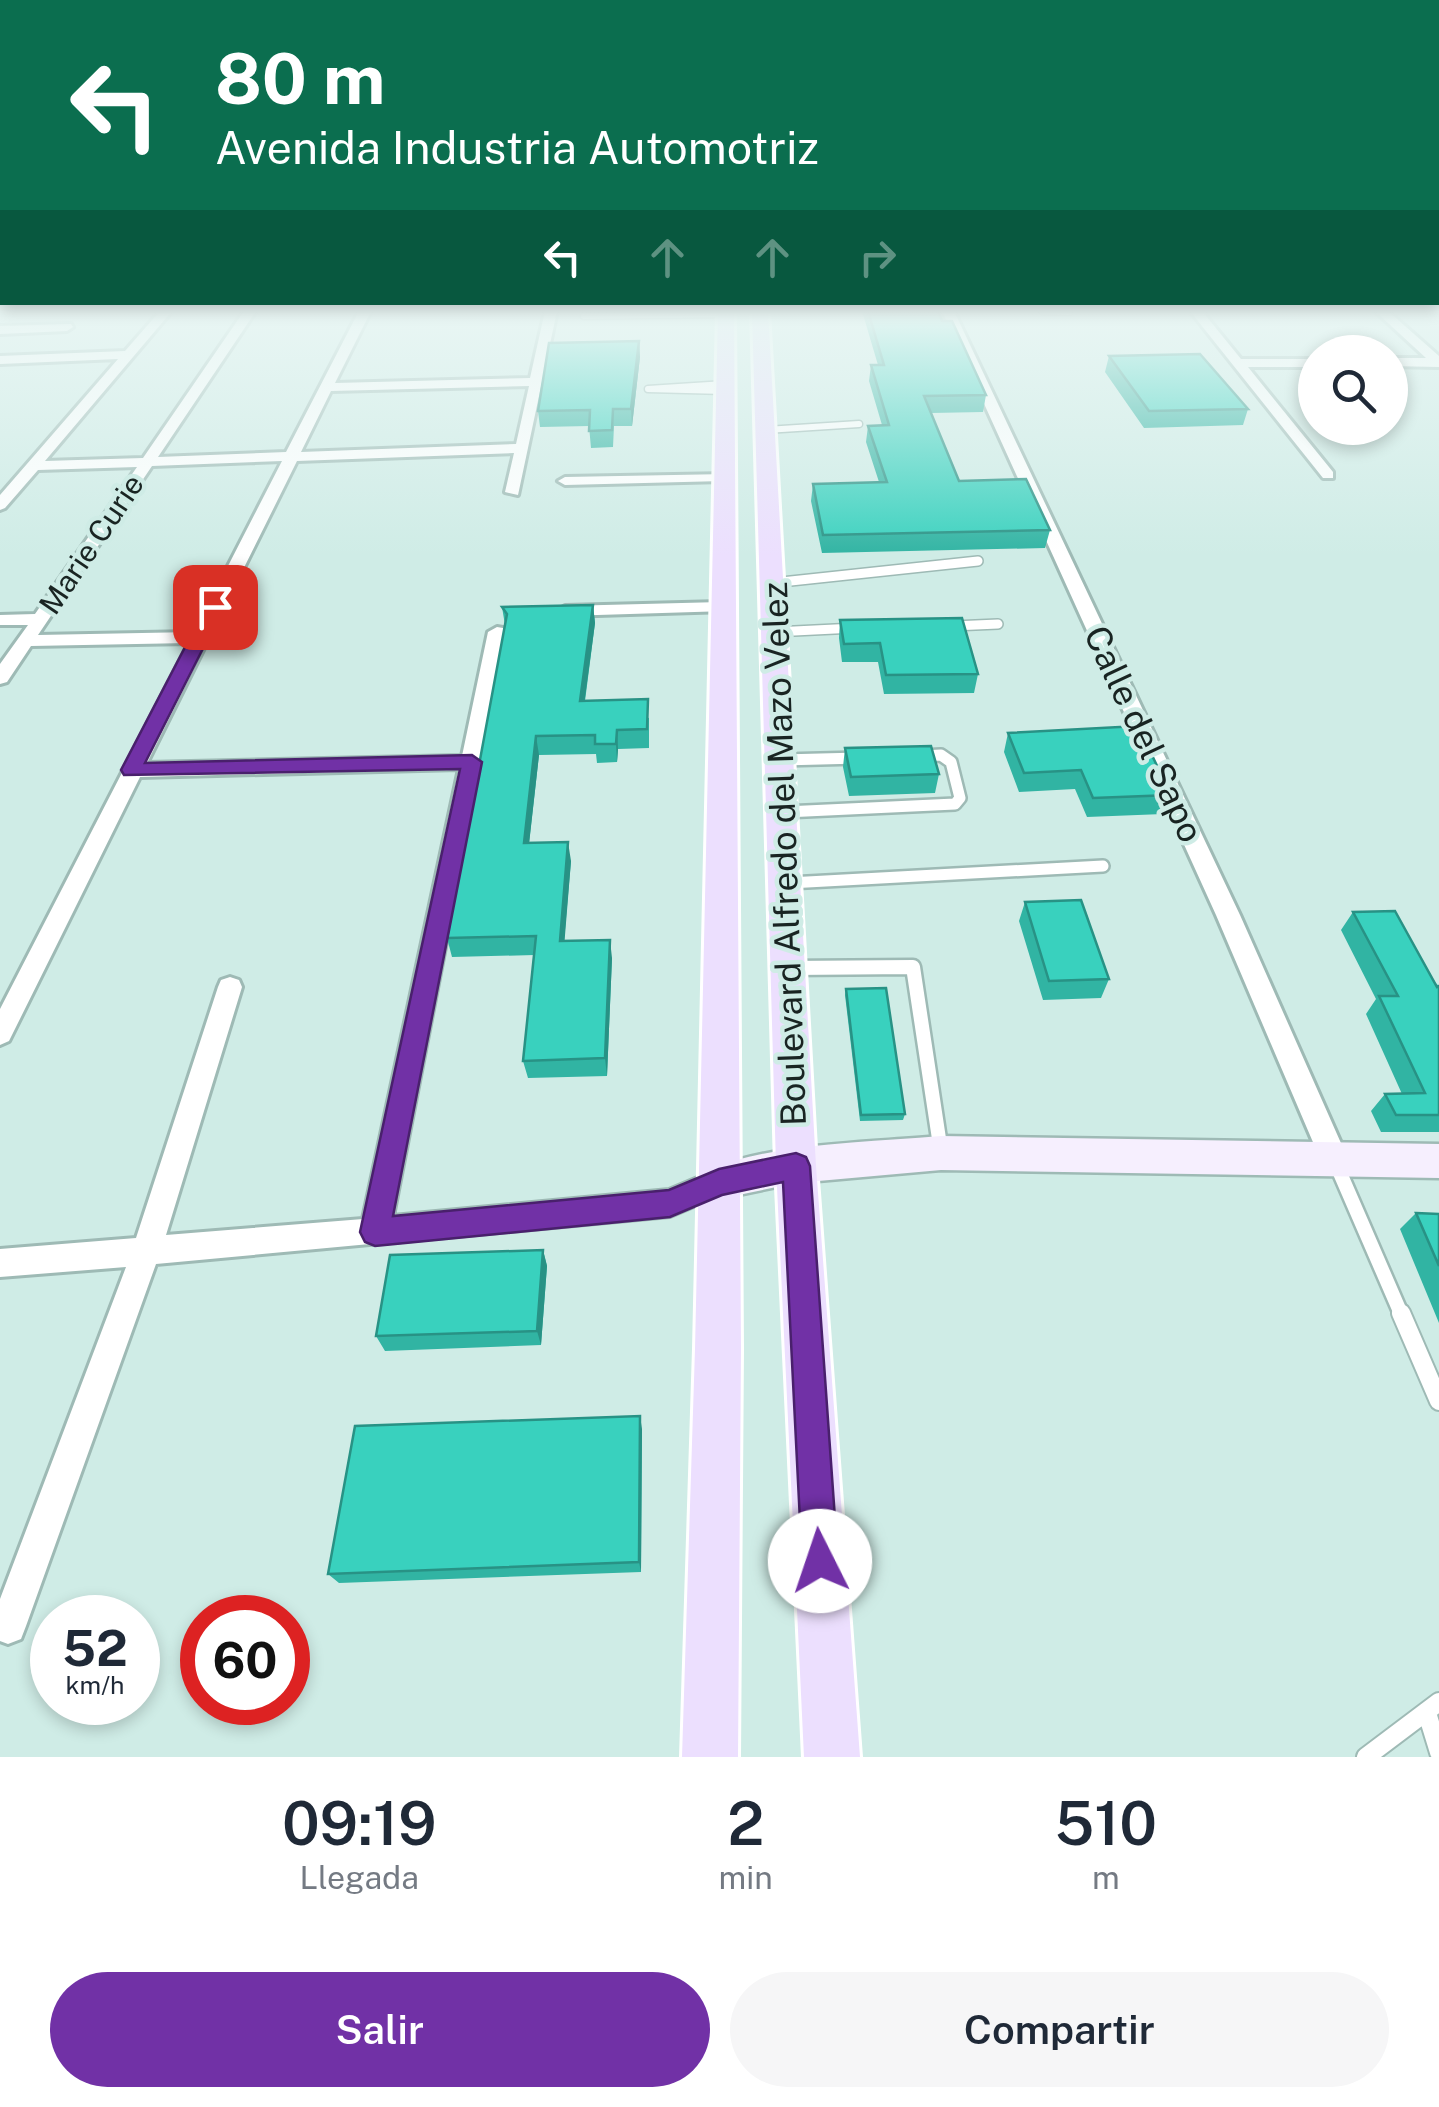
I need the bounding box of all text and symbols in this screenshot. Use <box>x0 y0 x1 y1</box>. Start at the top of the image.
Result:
text: 80 m <box>215 37 385 120</box>
icon: left <box>50 40 180 170</box>
text: Avenida Industria Automotriz <box>215 121 819 174</box>
icon: left <box>535 230 590 285</box>
icon: ahead <box>640 230 695 285</box>
icon: ahead <box>745 230 800 285</box>
icon: right <box>850 230 905 285</box>
map controls <box>1298 335 1408 445</box>
button: search <box>1298 335 1408 445</box>
street label: Marie Curie <box>31 467 151 621</box>
pin <box>173 565 258 650</box>
icon: arrive <box>188 580 243 635</box>
street label: Boulevard Alfredo del Mazo Velez <box>754 581 814 1127</box>
street label: Calle del Sapo <box>1076 619 1212 849</box>
position arrow <box>768 1509 872 1613</box>
speed limit sign: 60 <box>180 1595 310 1725</box>
text: 52 <box>62 1618 128 1677</box>
text: km/h <box>66 1670 124 1700</box>
text: 09:19 <box>282 1788 437 1859</box>
text: 2 <box>727 1788 764 1859</box>
text: 510 <box>1055 1788 1157 1859</box>
text: Llegada <box>300 1859 419 1896</box>
text: min <box>719 1859 773 1896</box>
text: m <box>1092 1859 1120 1896</box>
button: Salir <box>50 1972 710 2087</box>
button: Compartir <box>730 1972 1389 2087</box>

